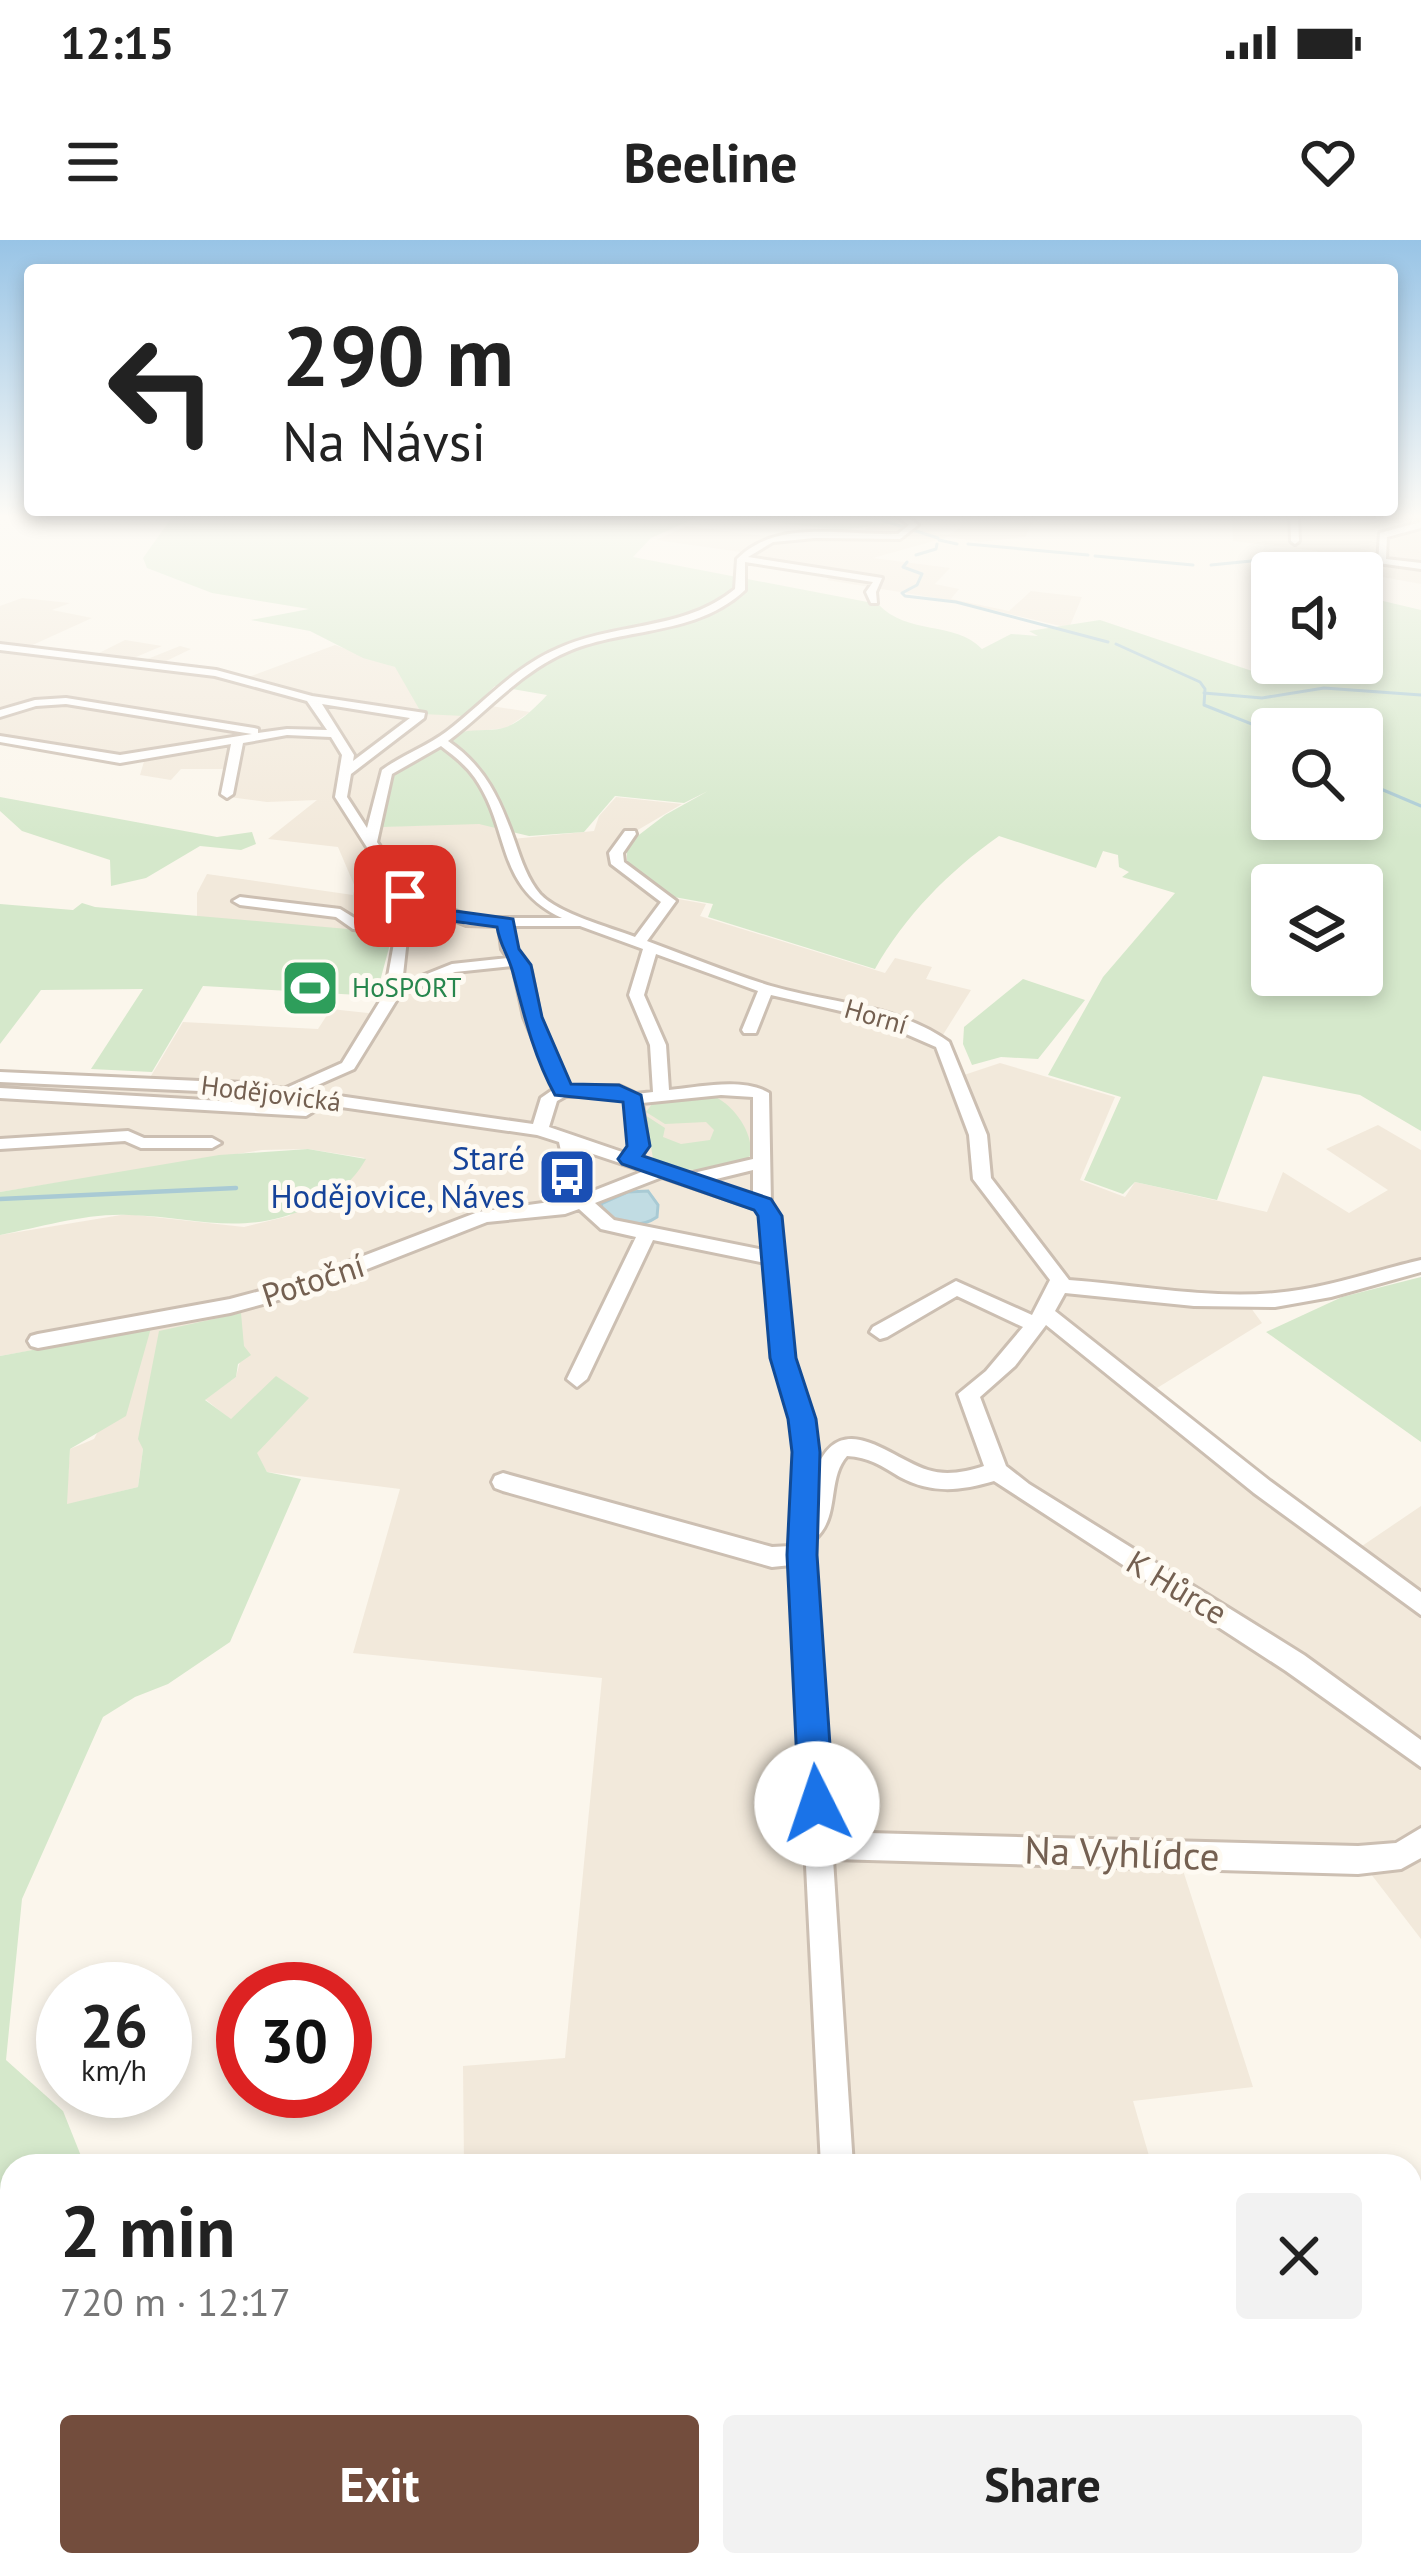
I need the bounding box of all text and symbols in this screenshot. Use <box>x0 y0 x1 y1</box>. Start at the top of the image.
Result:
text: 12:15 <box>60 13 174 71</box>
text: Beeline <box>624 127 797 197</box>
icon: menu <box>60 129 126 195</box>
icon: heart <box>1295 129 1361 195</box>
text: 290 m <box>282 300 514 409</box>
icon: left <box>84 312 240 468</box>
text: Na Návsi <box>282 406 486 476</box>
map controls <box>1251 552 1383 996</box>
button: sound <box>1251 552 1383 684</box>
button: search <box>1251 708 1383 840</box>
pin <box>354 845 456 947</box>
icon: arrive <box>372 863 438 929</box>
button: layers <box>1251 864 1383 996</box>
sports icon: HoSPORT <box>279 957 341 1019</box>
place label: HoSPORT <box>352 970 461 1004</box>
street label: Horní <box>841 991 912 1041</box>
street label: Hodějovická <box>199 1068 343 1118</box>
place label: Staré Hodějovice, Náves <box>270 1136 525 1217</box>
bus stop icon: Staré Hodějovice, Náves <box>536 1146 598 1208</box>
street label: Potoční <box>256 1243 370 1316</box>
street label: K Hůrce <box>1119 1540 1235 1633</box>
position arrow <box>754 1741 880 1867</box>
street label: Na Vyhlídce <box>1024 1824 1220 1881</box>
speed limit sign: 30 <box>216 1962 372 2118</box>
text: 26 <box>80 1986 148 2064</box>
text: km/h <box>81 2050 147 2089</box>
text: 2 min <box>60 2184 236 2277</box>
button: close <box>1236 2193 1362 2319</box>
text: 720 m · 12:17 <box>60 2276 291 2327</box>
button: Exit <box>60 2415 699 2553</box>
button: Share <box>723 2415 1362 2553</box>

